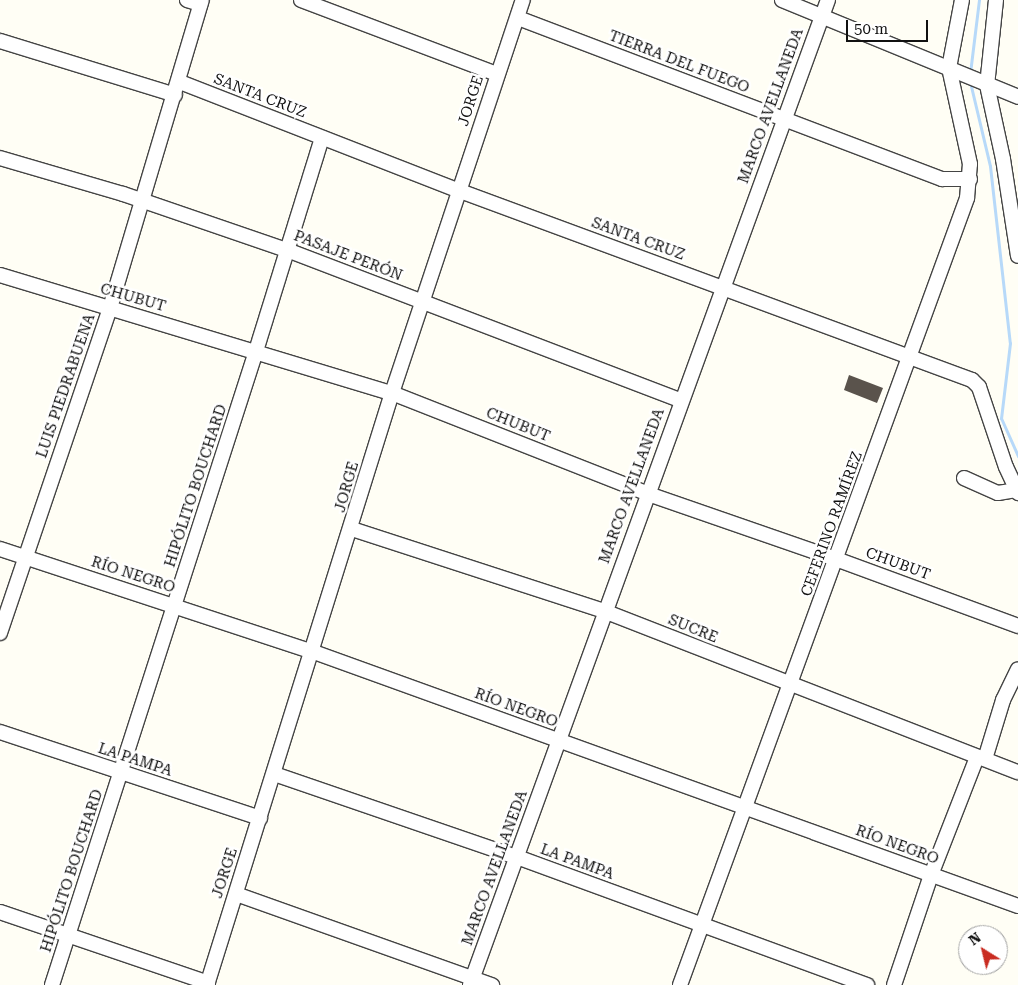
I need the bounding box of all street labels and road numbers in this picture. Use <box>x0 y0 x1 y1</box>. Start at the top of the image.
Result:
street label: MARCO AVELLANEDA <box>735 26 807 186</box>
street label: TIERRA DEL FUEGO <box>606 27 752 97</box>
street label: SANTA CRUZ <box>211 70 309 122</box>
street label: JORGE <box>454 74 488 128</box>
street label: SANTA CRUZ <box>589 214 687 264</box>
street label: PASAJE PERÓN <box>291 227 405 285</box>
street label: CHUBUT <box>98 280 168 316</box>
street label: LUIS PIEDRABUENA <box>33 312 99 460</box>
street label: HIPÓLITO BOUCHARD <box>161 402 231 570</box>
street label: CHUBUT <box>483 404 553 446</box>
street label: MARCO AVELLANEDA <box>596 406 668 566</box>
street label: CEFERINO RAMÍREZ <box>797 449 867 599</box>
street label: JORGE <box>331 460 363 514</box>
street label: CHUBUT <box>863 544 933 584</box>
street label: RÍO NEGRO <box>89 553 177 597</box>
street label: SUCRE <box>666 611 720 647</box>
street label: RÍO NEGRO <box>472 685 560 731</box>
street label: LA PAMPA <box>96 740 174 780</box>
street label: HIPÓLITO BOUCHARD <box>37 787 107 955</box>
street label: MARCO AVELLANEDA <box>459 788 531 948</box>
street label: RÍO NEGRO <box>853 822 941 868</box>
street label: LA PAMPA <box>538 840 616 884</box>
street label: JORGE <box>208 846 242 900</box>

